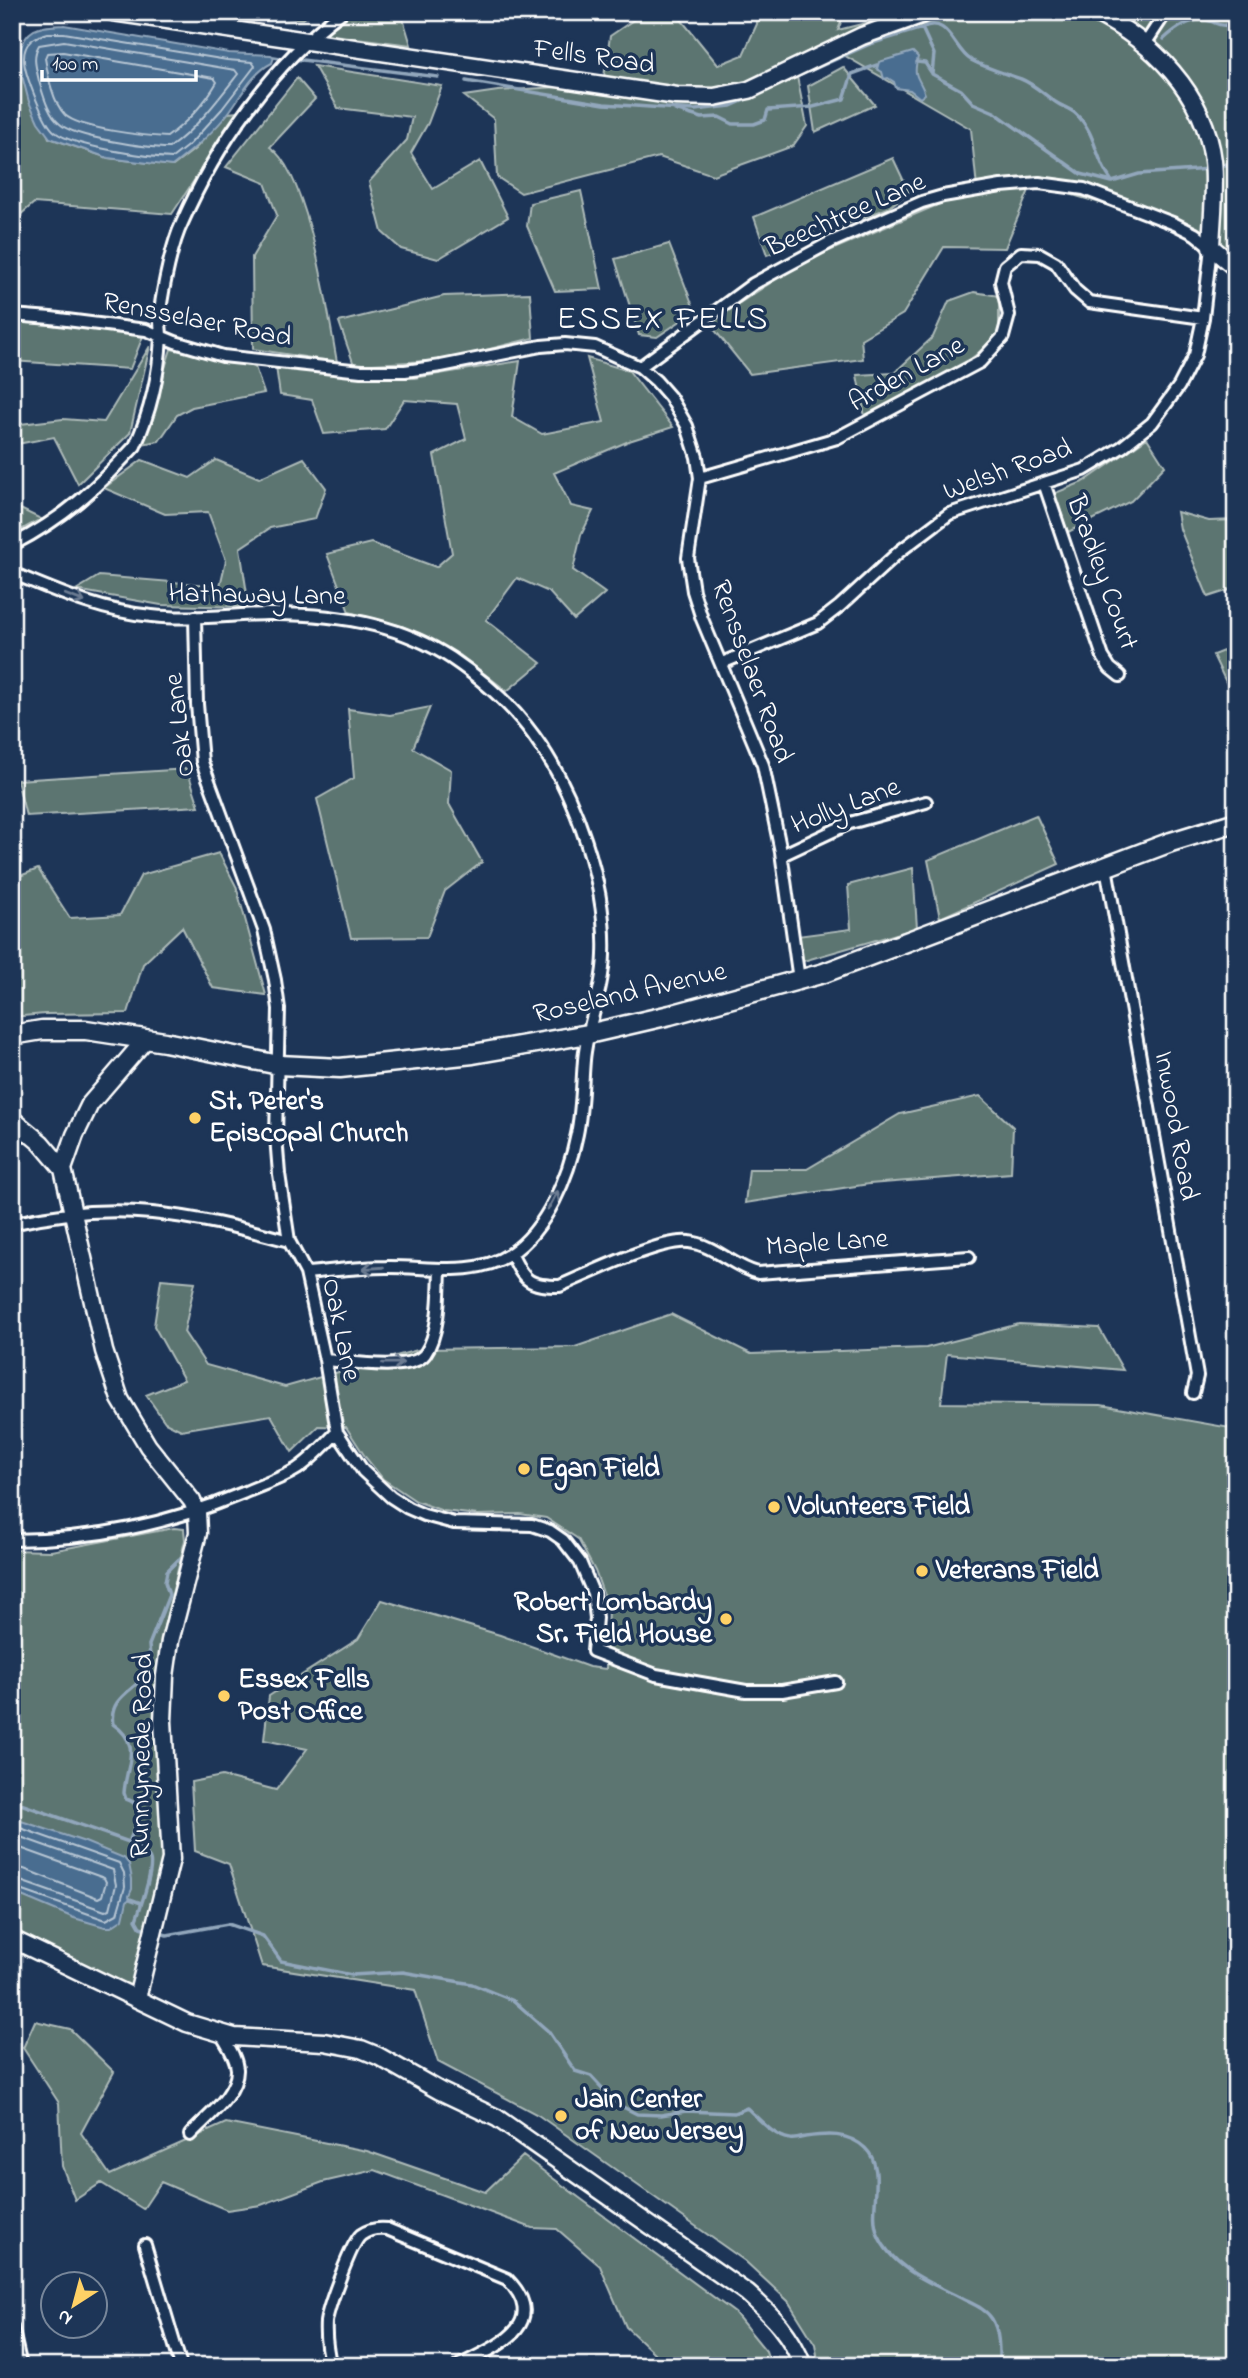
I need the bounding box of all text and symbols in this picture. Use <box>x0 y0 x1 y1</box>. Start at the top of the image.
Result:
street label: Fells Road <box>530 29 658 87</box>
scale bar <box>42 38 196 82</box>
text: 100 m <box>52 50 98 80</box>
street label: Beechtree Lane <box>758 162 933 270</box>
street label: Rensselaer Road <box>99 283 295 359</box>
district label: ESSEX FELLS <box>557 297 769 344</box>
street label: Arden Lane <box>842 326 973 424</box>
street label: Welsh Road <box>938 429 1078 513</box>
street label: Bradley Court <box>1054 489 1148 656</box>
street label: Hathaway Lane <box>168 574 346 618</box>
street label: Rensselaer Road <box>699 575 803 769</box>
one-way arrow <box>64 593 86 606</box>
street label: Oak Lane <box>154 670 208 779</box>
street label: Holly Lane <box>786 767 907 847</box>
street label: Roseland Avenue <box>529 952 731 1036</box>
street label: Inwood Road <box>1142 1048 1208 1204</box>
place label: St. Peter's Episcopal Church <box>209 1082 409 1155</box>
marker: St. Peter's Episcopal Church <box>187 1110 203 1126</box>
one-way arrow <box>547 1190 560 1211</box>
street label: Maple Lane <box>764 1219 890 1269</box>
one-way arrow <box>362 1262 385 1275</box>
street label: Oak Lane <box>309 1275 371 1386</box>
one-way arrow <box>381 1357 404 1370</box>
place label: Egan Field <box>538 1449 660 1491</box>
marker: Egan Field <box>516 1461 532 1477</box>
place label: Volunteers Field <box>787 1487 970 1528</box>
marker: Volunteers Field <box>766 1499 782 1515</box>
place label: Veterans Field <box>935 1551 1099 1592</box>
marker: Veterans Field <box>914 1563 930 1579</box>
place label: Robert Lombardy Sr. Field House <box>514 1583 713 1656</box>
marker: Robert Lombardy Sr. Field House <box>718 1611 734 1627</box>
street label: Runnymede Road <box>121 1653 165 1859</box>
place label: Essex Fells Post Office <box>238 1660 370 1733</box>
marker: Essex Fells Post Office <box>216 1688 232 1704</box>
place label: Jain Center of New Jersey <box>575 2080 744 2153</box>
marker: Jain Center of New Jersey <box>553 2108 569 2124</box>
north arrow <box>38 2270 108 2340</box>
text: N <box>52 2302 79 2331</box>

